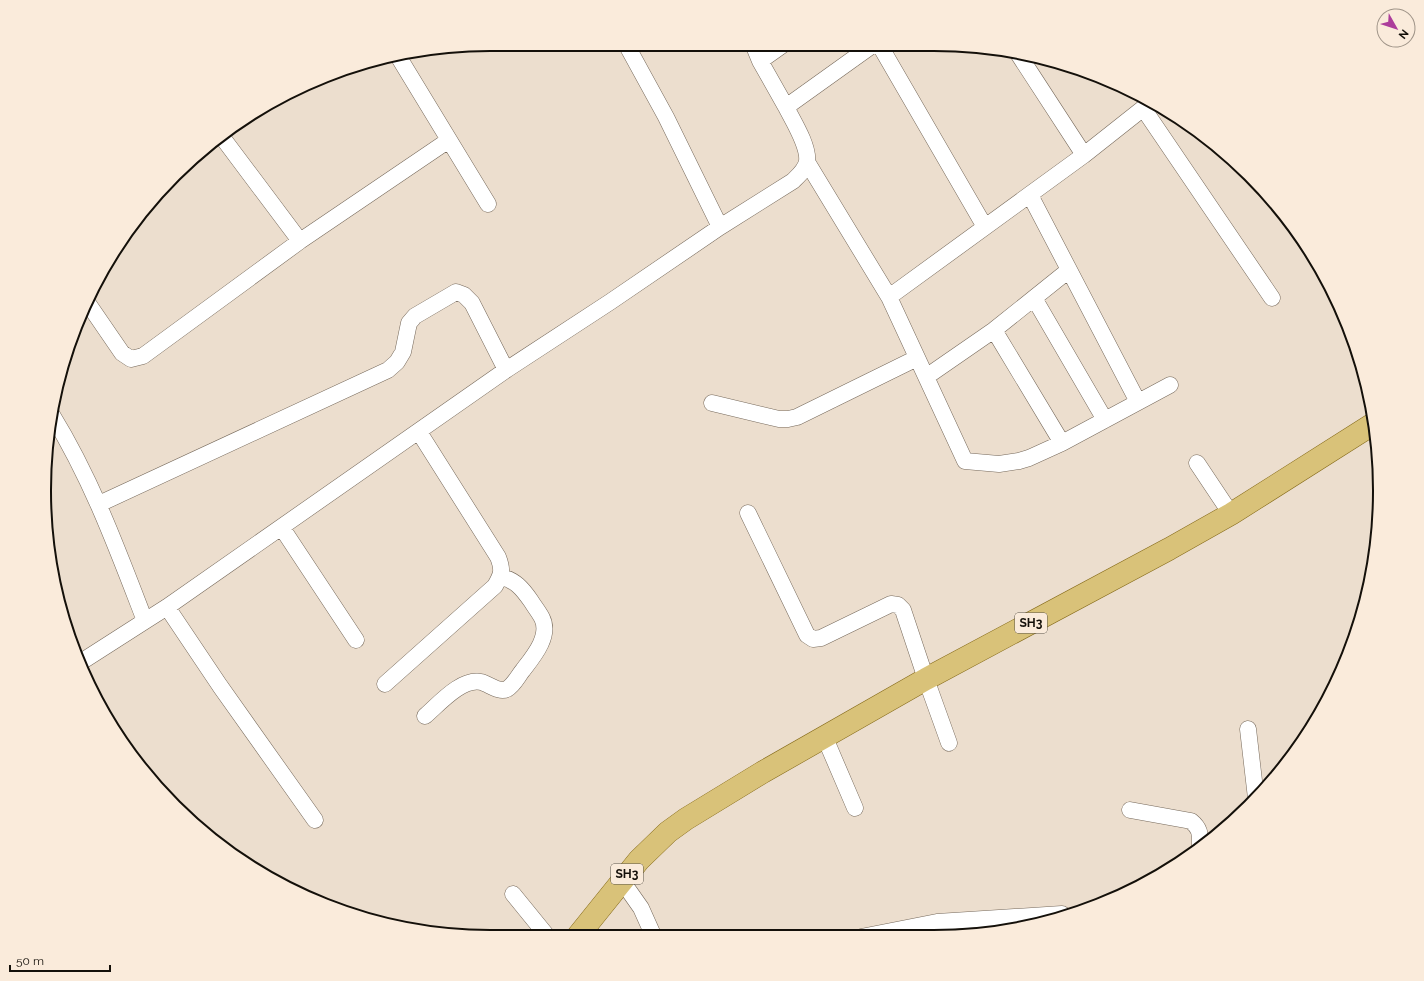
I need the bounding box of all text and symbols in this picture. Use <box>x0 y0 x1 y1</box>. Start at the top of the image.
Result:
north arrow <box>1376 8 1416 48</box>
text: N <box>1396 27 1411 41</box>
road number: SH3 <box>1015 613 1047 633</box>
road number: SH3 <box>611 864 643 884</box>
scale bar <box>10 947 110 973</box>
text: 50 m <box>16 954 44 968</box>

